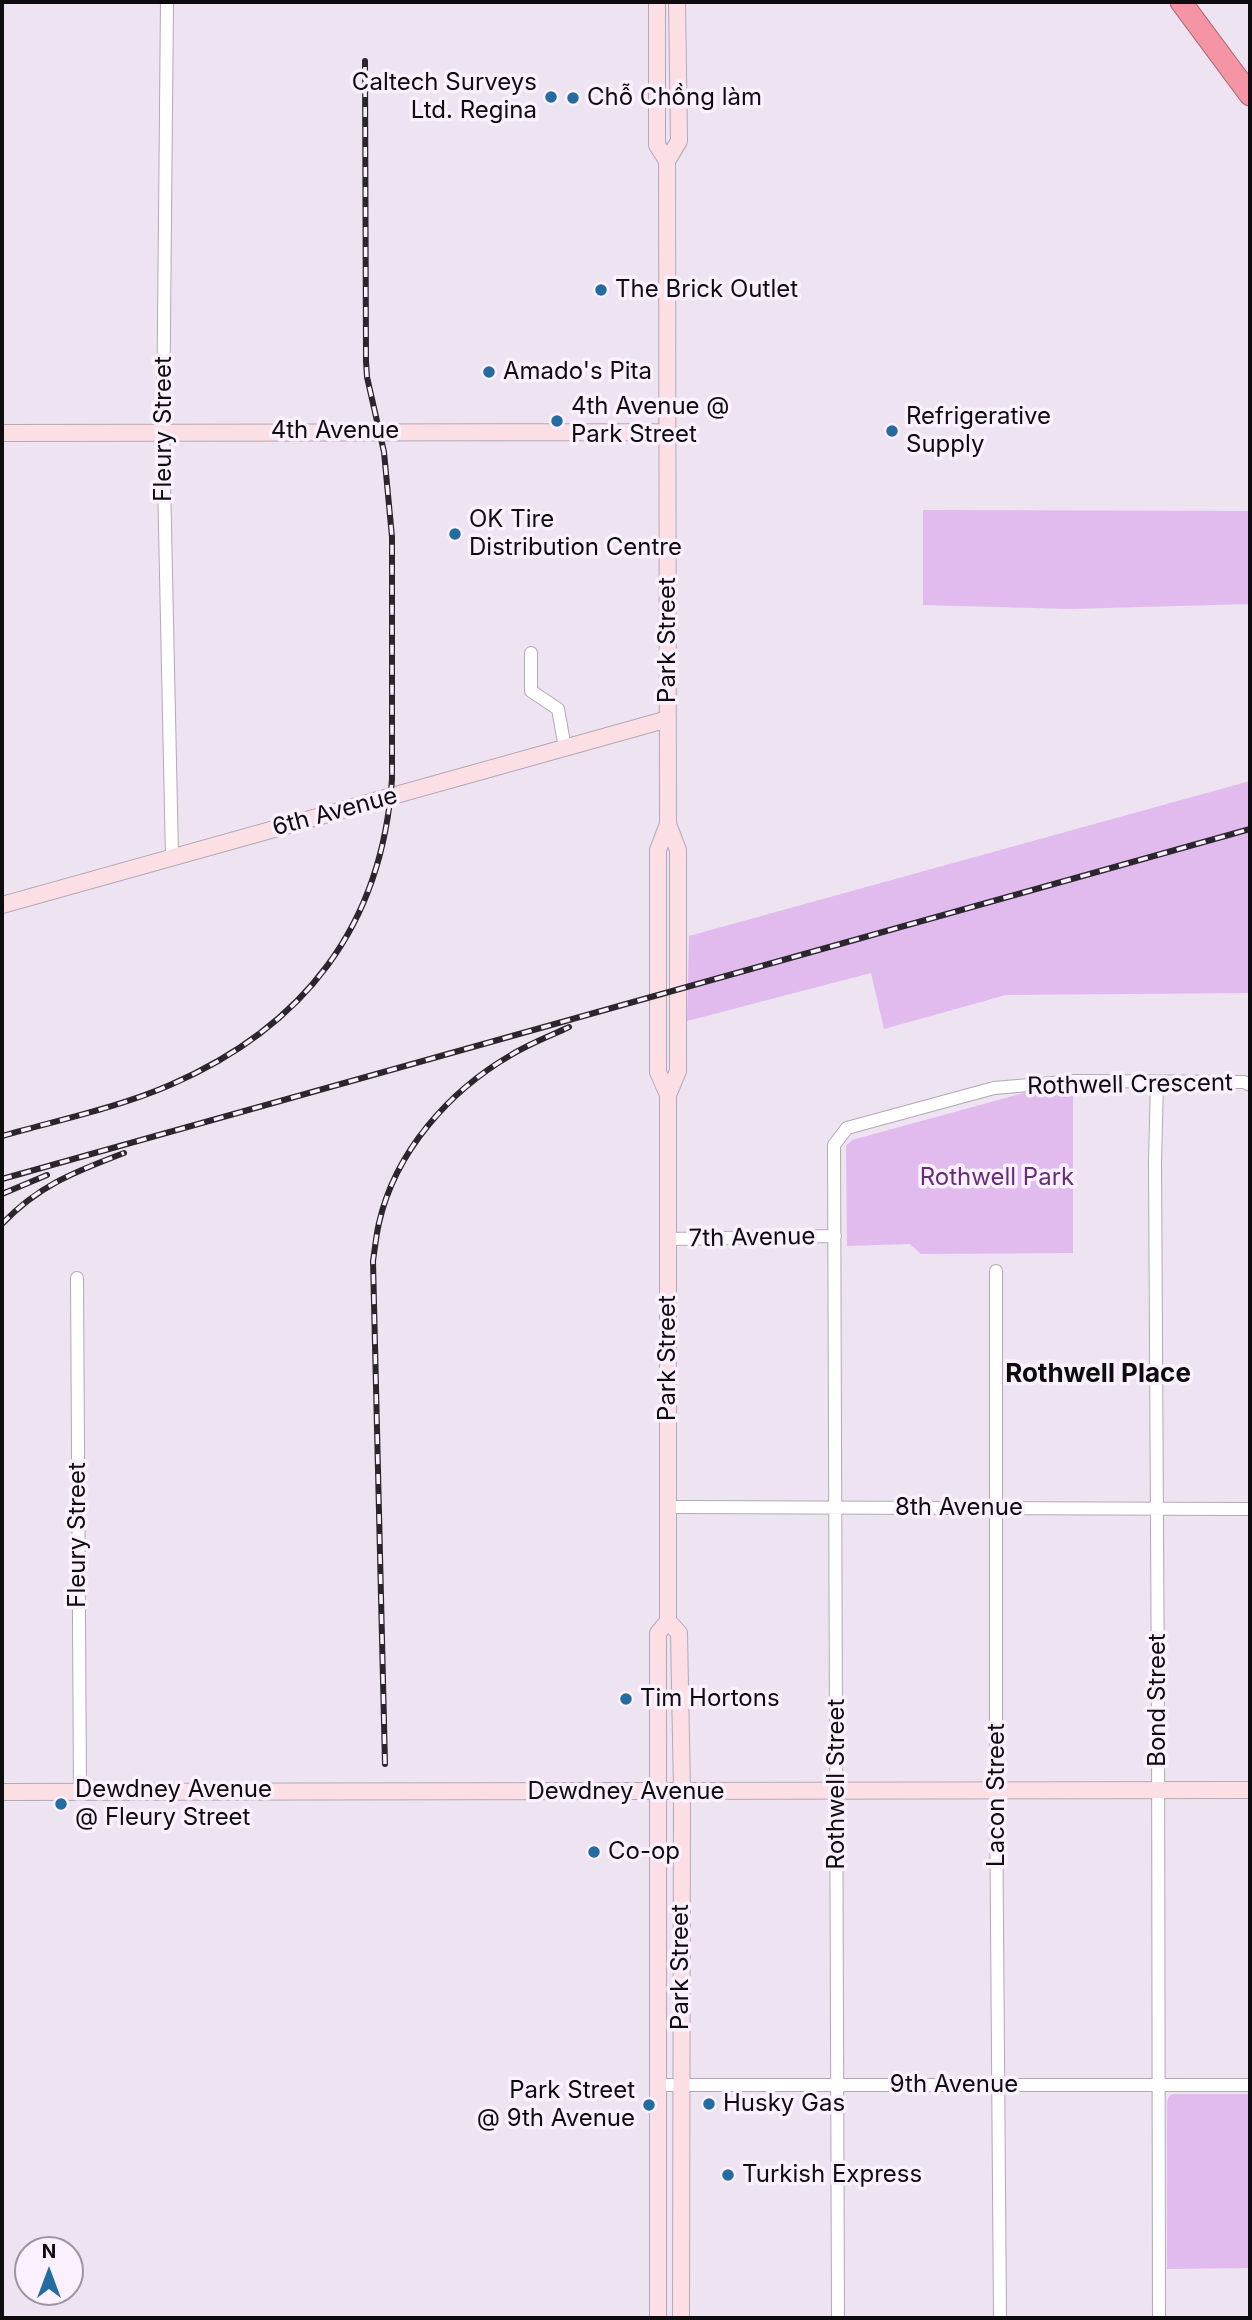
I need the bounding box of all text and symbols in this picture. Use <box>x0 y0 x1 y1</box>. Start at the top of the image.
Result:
place label: Caltech Surveys Ltd. Regina <box>352 69 537 125</box>
place label: Chỗ Chồng làm <box>587 84 762 112</box>
marker: Caltech Surveys Ltd. Regina <box>543 89 559 105</box>
marker: Chỗ Chồng làm <box>565 90 581 106</box>
place label: The Brick Outlet <box>615 276 798 304</box>
marker: The Brick Outlet <box>593 282 609 298</box>
street label: Fleury Street <box>150 356 178 502</box>
place label: Amado's Pita <box>503 358 652 386</box>
marker: Amado's Pita <box>481 364 497 380</box>
place label: 4th Avenue @ Park Street <box>571 393 730 449</box>
place label: Refrigerative Supply <box>906 403 1051 459</box>
marker: 4th Avenue @ Park Street <box>549 413 565 429</box>
street label: 4th Avenue <box>271 417 399 445</box>
marker: Refrigerative Supply <box>884 423 900 439</box>
place label: OK Tire Distribution Centre <box>469 506 682 562</box>
marker: OK Tire Distribution Centre <box>447 526 463 542</box>
street label: Park Street <box>654 577 682 703</box>
street label: 6th Avenue <box>269 782 401 842</box>
street label: Rothwell Crescent <box>1027 1069 1233 1101</box>
park label: Rothwell Park <box>920 1164 1074 1192</box>
street label: 7th Avenue <box>688 1222 816 1254</box>
street label: Park Street <box>654 1295 682 1421</box>
district label: Rothwell Place <box>1005 1358 1191 1390</box>
street label: Fleury Street <box>64 1462 92 1608</box>
street label: 8th Avenue <box>895 1494 1023 1522</box>
street label: Bond Street <box>1144 1633 1172 1767</box>
place label: Tim Hortons <box>640 1685 780 1713</box>
marker: Tim Hortons <box>618 1691 634 1707</box>
street label: Rothwell Street <box>823 1699 851 1869</box>
street label: Lacon Street <box>983 1723 1011 1867</box>
place label: Dewdney Avenue @ Fleury Street <box>75 1776 272 1832</box>
street label: Dewdney Avenue <box>527 1778 725 1806</box>
marker: Dewdney Avenue @ Fleury Street <box>53 1796 69 1812</box>
place label: Co-op <box>608 1838 680 1866</box>
marker: Co-op <box>586 1844 602 1860</box>
street label: Park Street <box>667 1904 695 2030</box>
street label: 9th Avenue <box>890 2071 1018 2099</box>
place label: Park Street @ 9th Avenue <box>477 2077 635 2133</box>
place label: Husky Gas <box>723 2090 845 2118</box>
marker: Husky Gas <box>701 2096 717 2112</box>
marker: Park Street @ 9th Avenue <box>641 2097 657 2113</box>
place label: Turkish Express <box>742 2161 922 2189</box>
marker: Turkish Express <box>720 2167 736 2183</box>
north arrow <box>14 2236 84 2306</box>
text: N <box>42 2240 56 2263</box>

